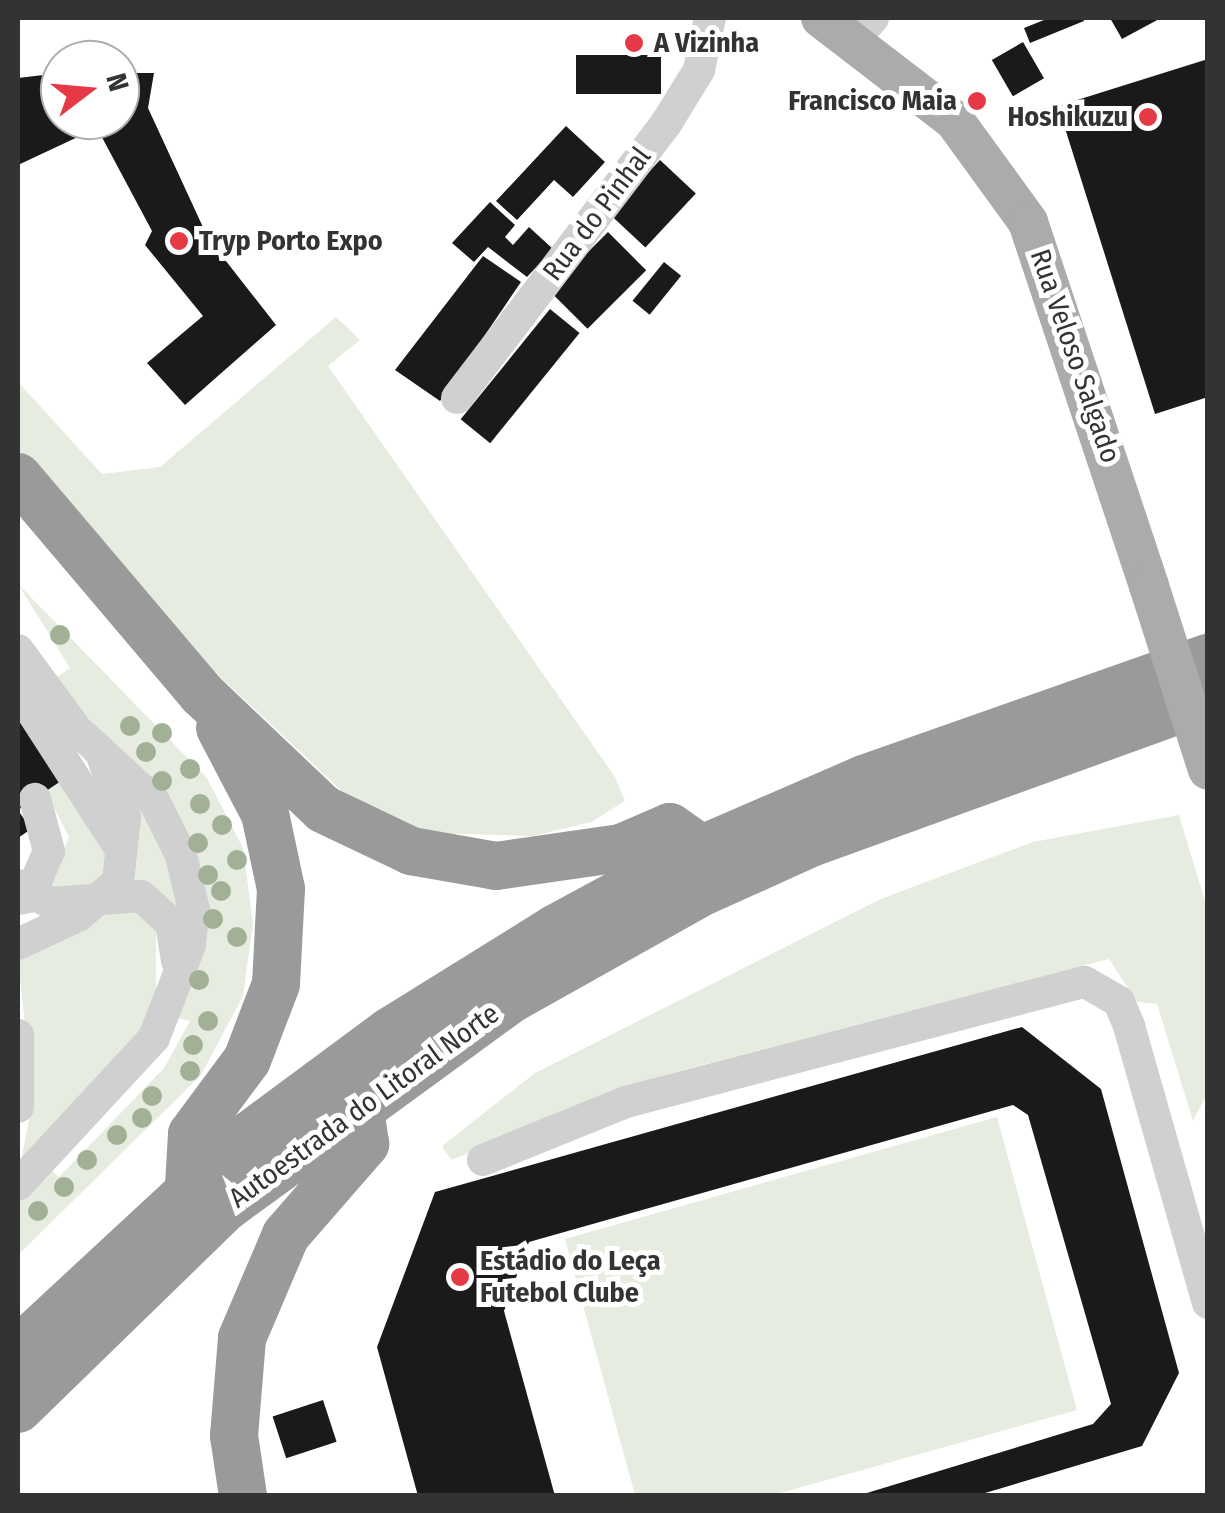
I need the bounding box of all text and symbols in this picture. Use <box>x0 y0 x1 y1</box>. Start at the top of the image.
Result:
place label: A Vizinha <box>654 26 759 60</box>
marker: A Vizinha <box>623 32 645 54</box>
north arrow <box>40 40 140 140</box>
text: N <box>99 70 136 95</box>
place label: Francisco Maia <box>788 84 957 118</box>
marker: Francisco Maia <box>966 90 988 112</box>
place label: Hoshikuzu <box>1007 100 1128 134</box>
marker: Hoshikuzu <box>1137 106 1159 128</box>
street label: Rua do Pinhal <box>536 141 658 287</box>
place label: Tryp Porto Expo <box>199 224 383 258</box>
marker: Tryp Porto Expo <box>168 230 190 252</box>
street label: Rua Veloso Salgado <box>1023 245 1127 467</box>
street label: Autoestrada do Litoral Norte <box>223 997 505 1215</box>
place label: Estádio do Leça Futebol Clube <box>480 1244 661 1310</box>
marker: Estádio do Leça Futebol Clube <box>449 1266 471 1288</box>

